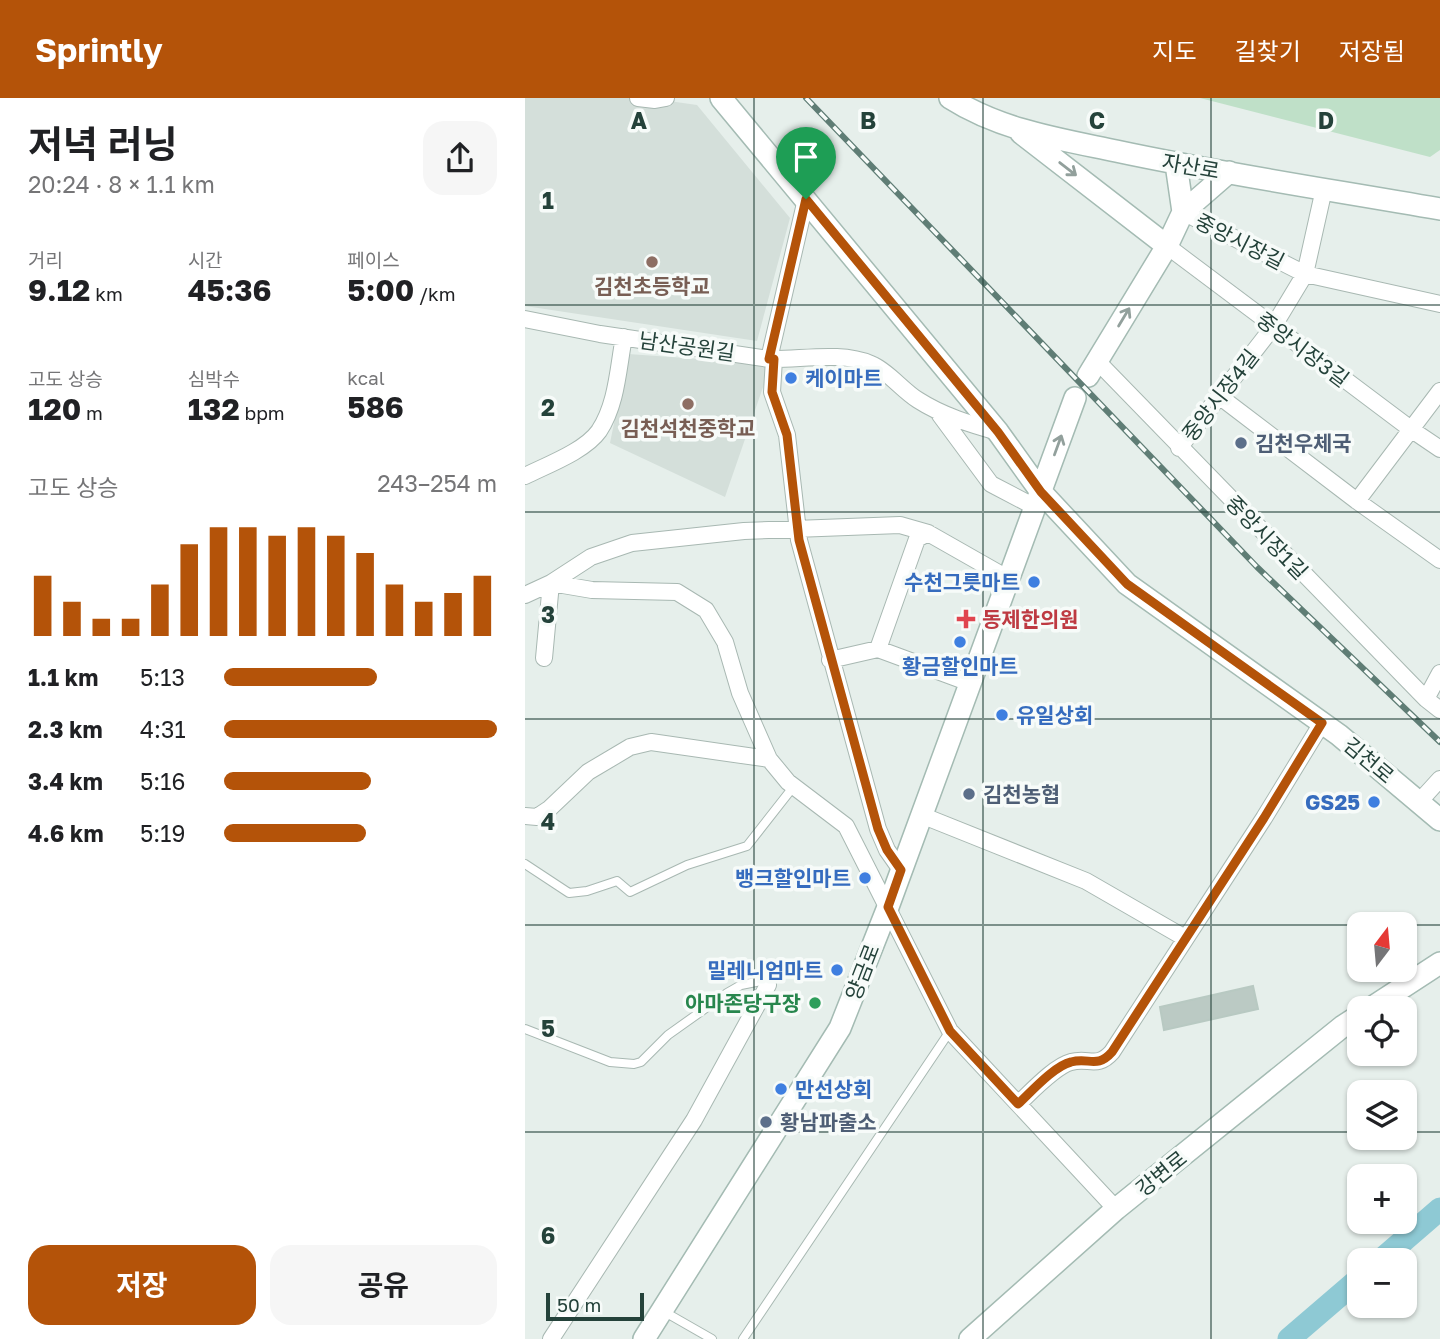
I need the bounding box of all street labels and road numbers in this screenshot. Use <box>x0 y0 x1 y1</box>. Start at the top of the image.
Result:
street label: 자산로 <box>1160 148 1222 184</box>
street label: 중앙시장길 <box>1191 207 1289 275</box>
street label: 중앙시장3길 <box>1252 306 1354 392</box>
street label: 남산공원길 <box>637 326 737 366</box>
street label: 중앙시장4길 <box>1176 344 1264 446</box>
street label: 중앙시장1길 <box>1221 490 1313 584</box>
street label: 김천로 <box>1338 731 1400 789</box>
street label: 양금로 <box>839 940 885 1004</box>
street label: 강변로 <box>1130 1145 1192 1201</box>

